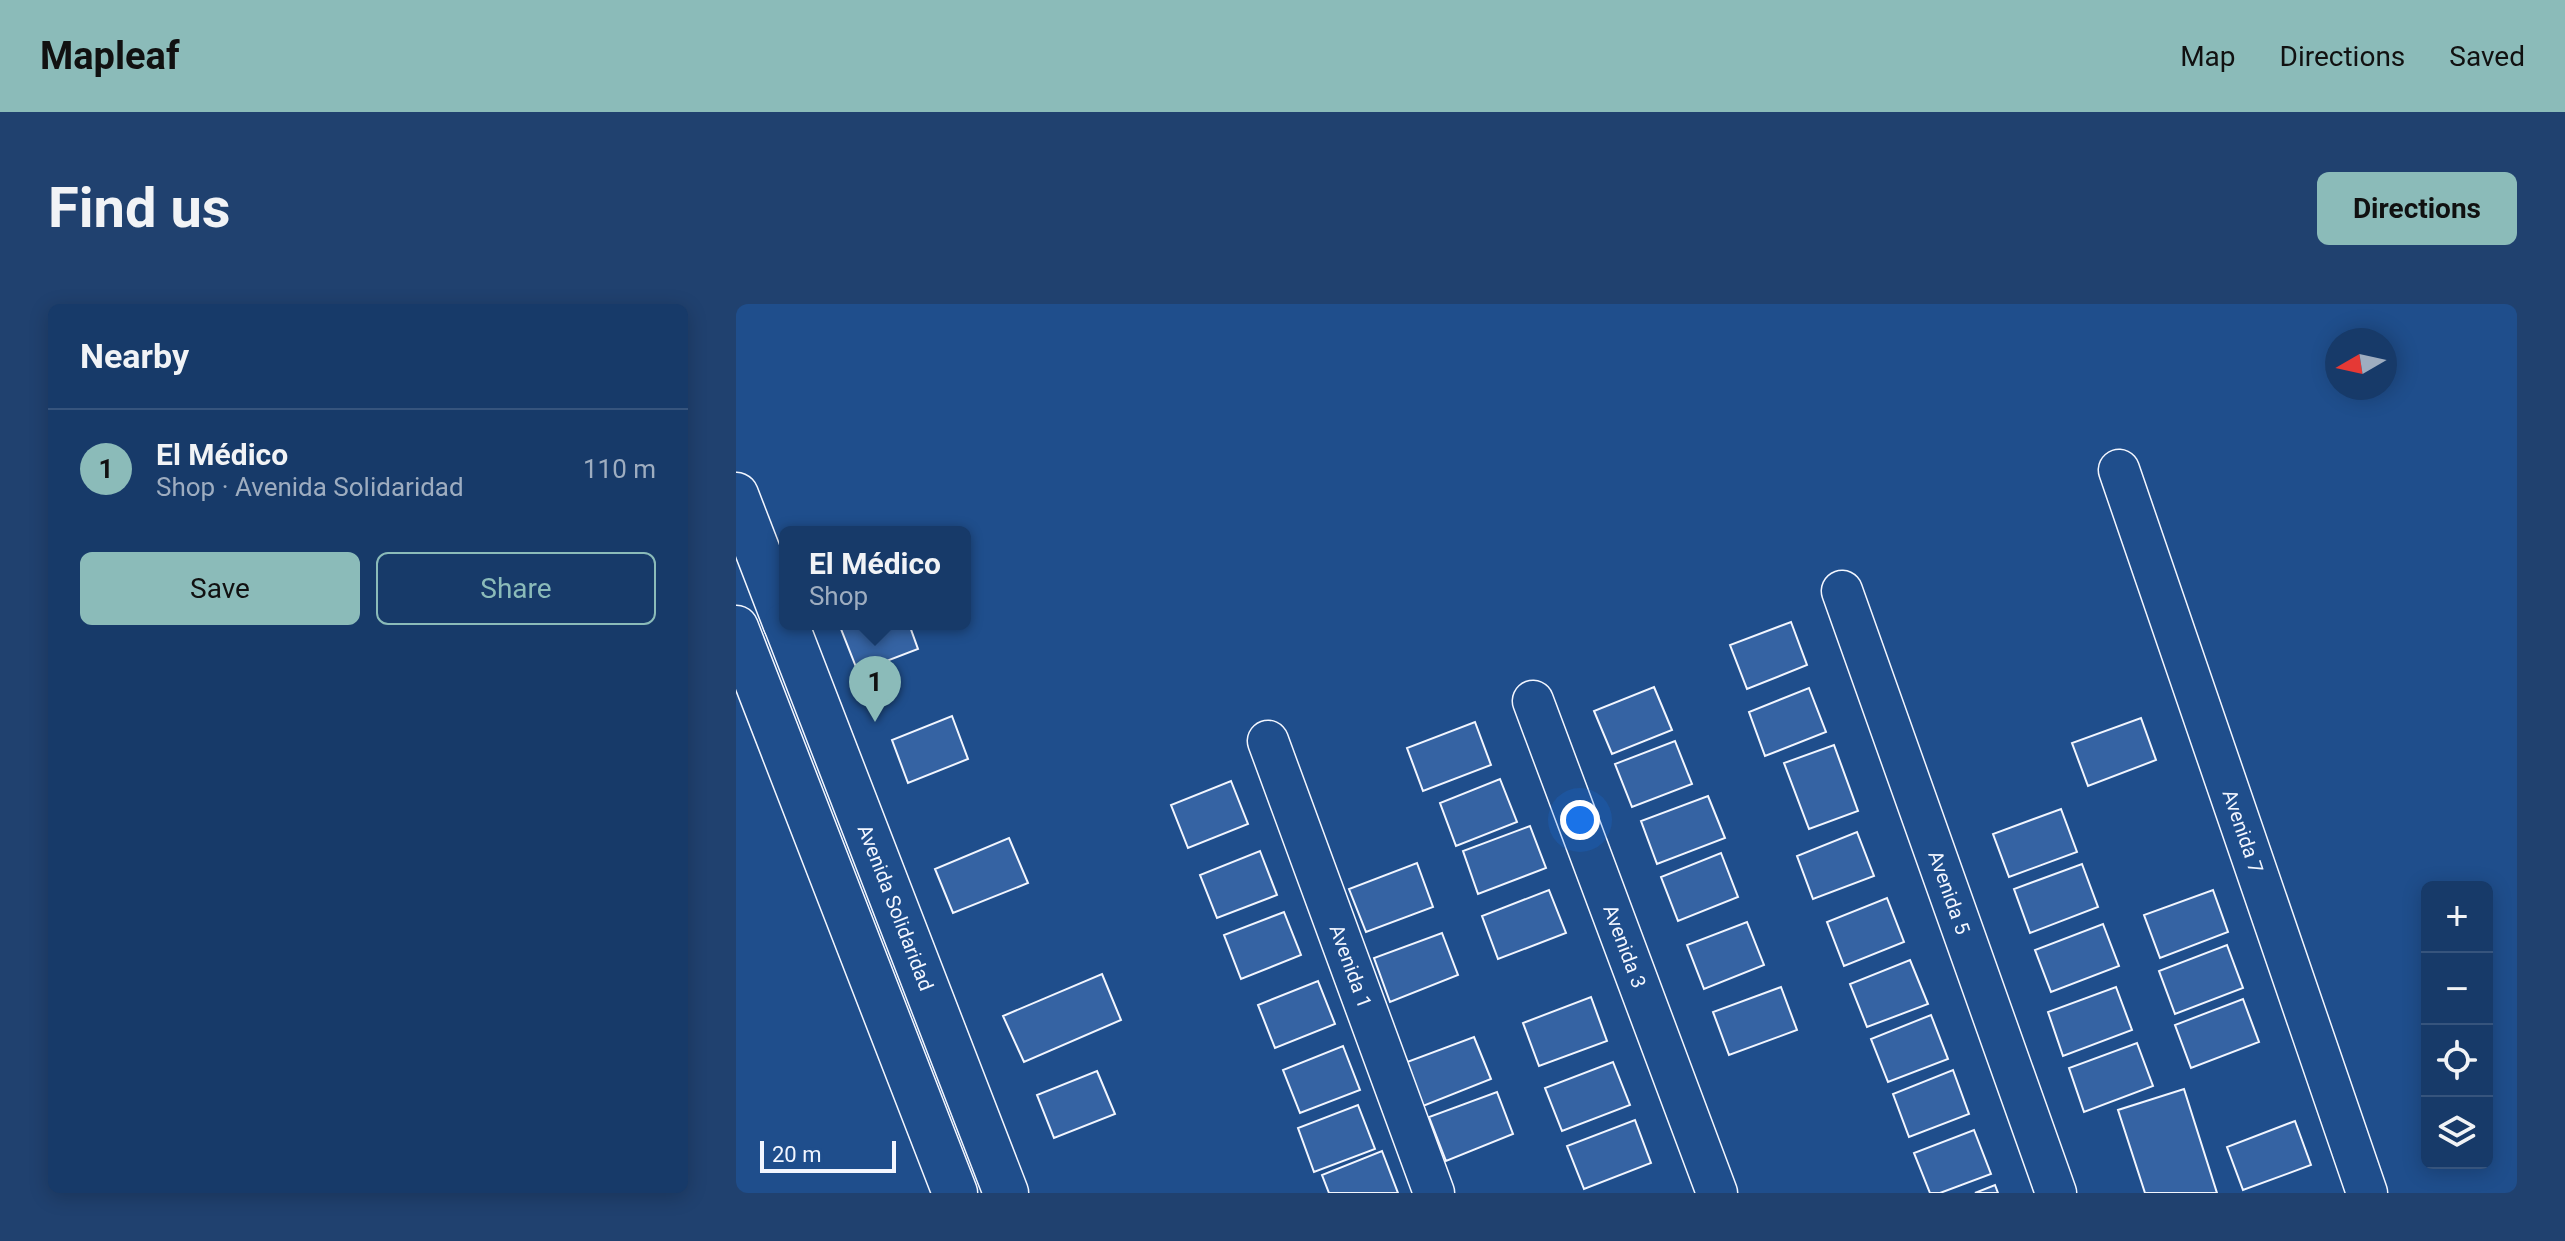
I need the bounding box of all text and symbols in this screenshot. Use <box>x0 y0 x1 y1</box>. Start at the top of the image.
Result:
text: Mapleaf <box>40 34 180 78</box>
text: Map <box>2180 40 2236 73</box>
text: Directions <box>2280 40 2405 73</box>
text: Saved <box>2449 40 2525 73</box>
button: Directions <box>2317 172 2517 245</box>
text: Find us <box>48 175 231 241</box>
north arrow <box>2325 328 2397 400</box>
text: Nearby <box>80 336 189 376</box>
text: El Médico <box>156 437 288 472</box>
text: 1 <box>99 454 113 484</box>
text: 110 m <box>583 454 656 484</box>
text: Shop · Avenida Solidaridad <box>156 472 464 502</box>
popup <box>779 526 971 630</box>
text: El Médico <box>809 546 941 581</box>
button: Save <box>80 552 360 625</box>
button: Share <box>376 552 656 625</box>
text: Shop <box>809 581 868 611</box>
pin: 1 <box>849 656 901 722</box>
street label: Avenida 7 <box>2217 786 2268 876</box>
your location <box>1560 800 1600 840</box>
street label: Avenida Solidaridad <box>853 821 939 994</box>
street label: Avenida 5 <box>1923 847 1975 938</box>
map controls <box>2421 881 2493 1169</box>
button: + <box>2421 881 2493 953</box>
street label: Avenida 3 <box>1598 901 1651 991</box>
street label: Avenida 1 <box>1324 921 1377 1011</box>
button: − <box>2421 953 2493 1025</box>
button: locate <box>2421 1025 2493 1097</box>
button: layers <box>2421 1097 2493 1169</box>
scale bar <box>760 1137 896 1173</box>
text: 20 m <box>772 1142 821 1167</box>

